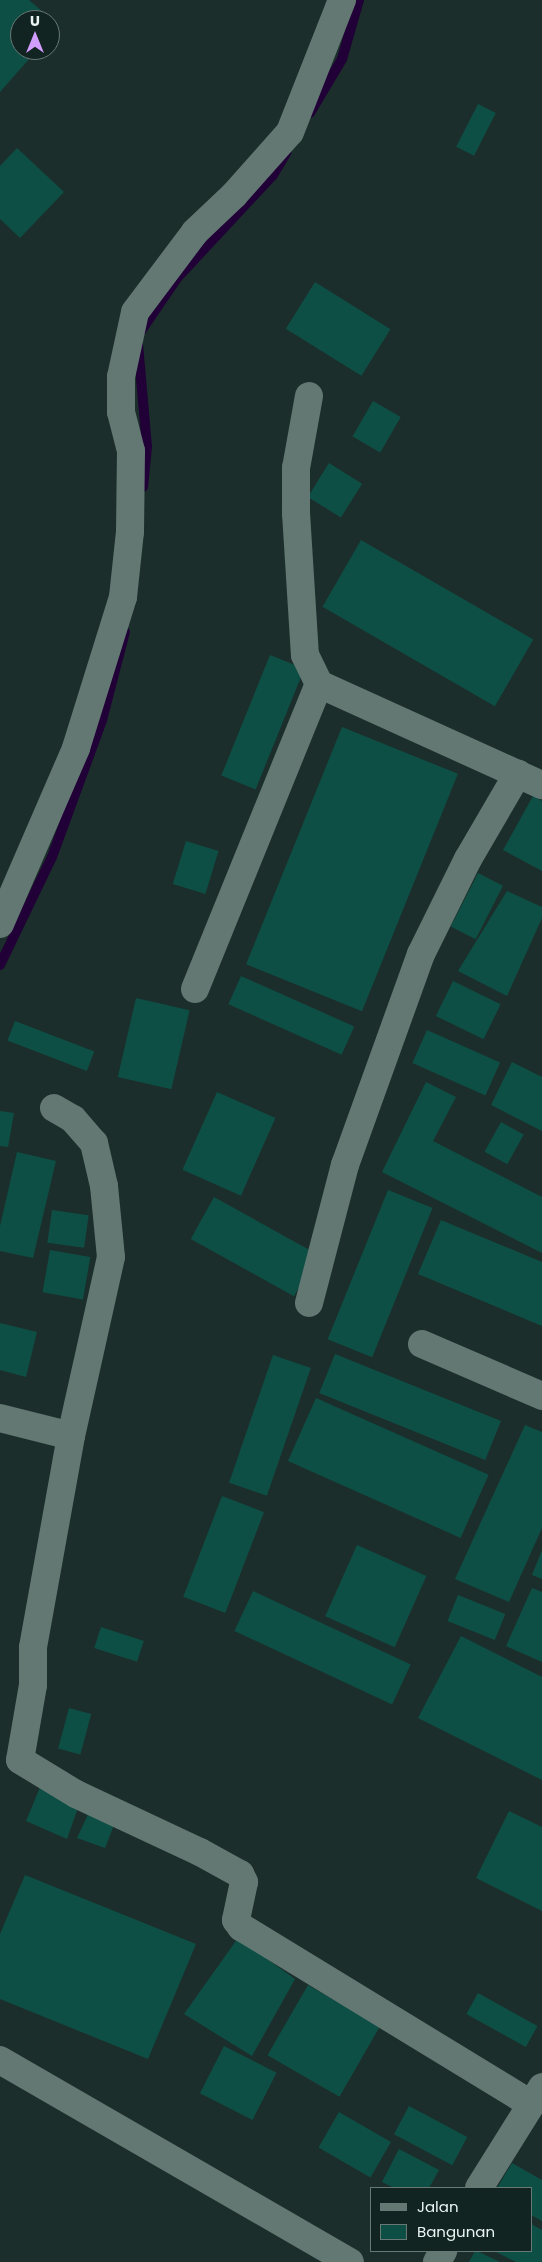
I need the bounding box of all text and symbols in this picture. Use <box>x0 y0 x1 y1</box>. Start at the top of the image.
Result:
north arrow <box>10 10 60 60</box>
text: U <box>30 11 40 31</box>
legend <box>370 2187 532 2252</box>
text: Jalan <box>417 2196 459 2217</box>
text: Bangunan <box>417 2221 495 2242</box>

